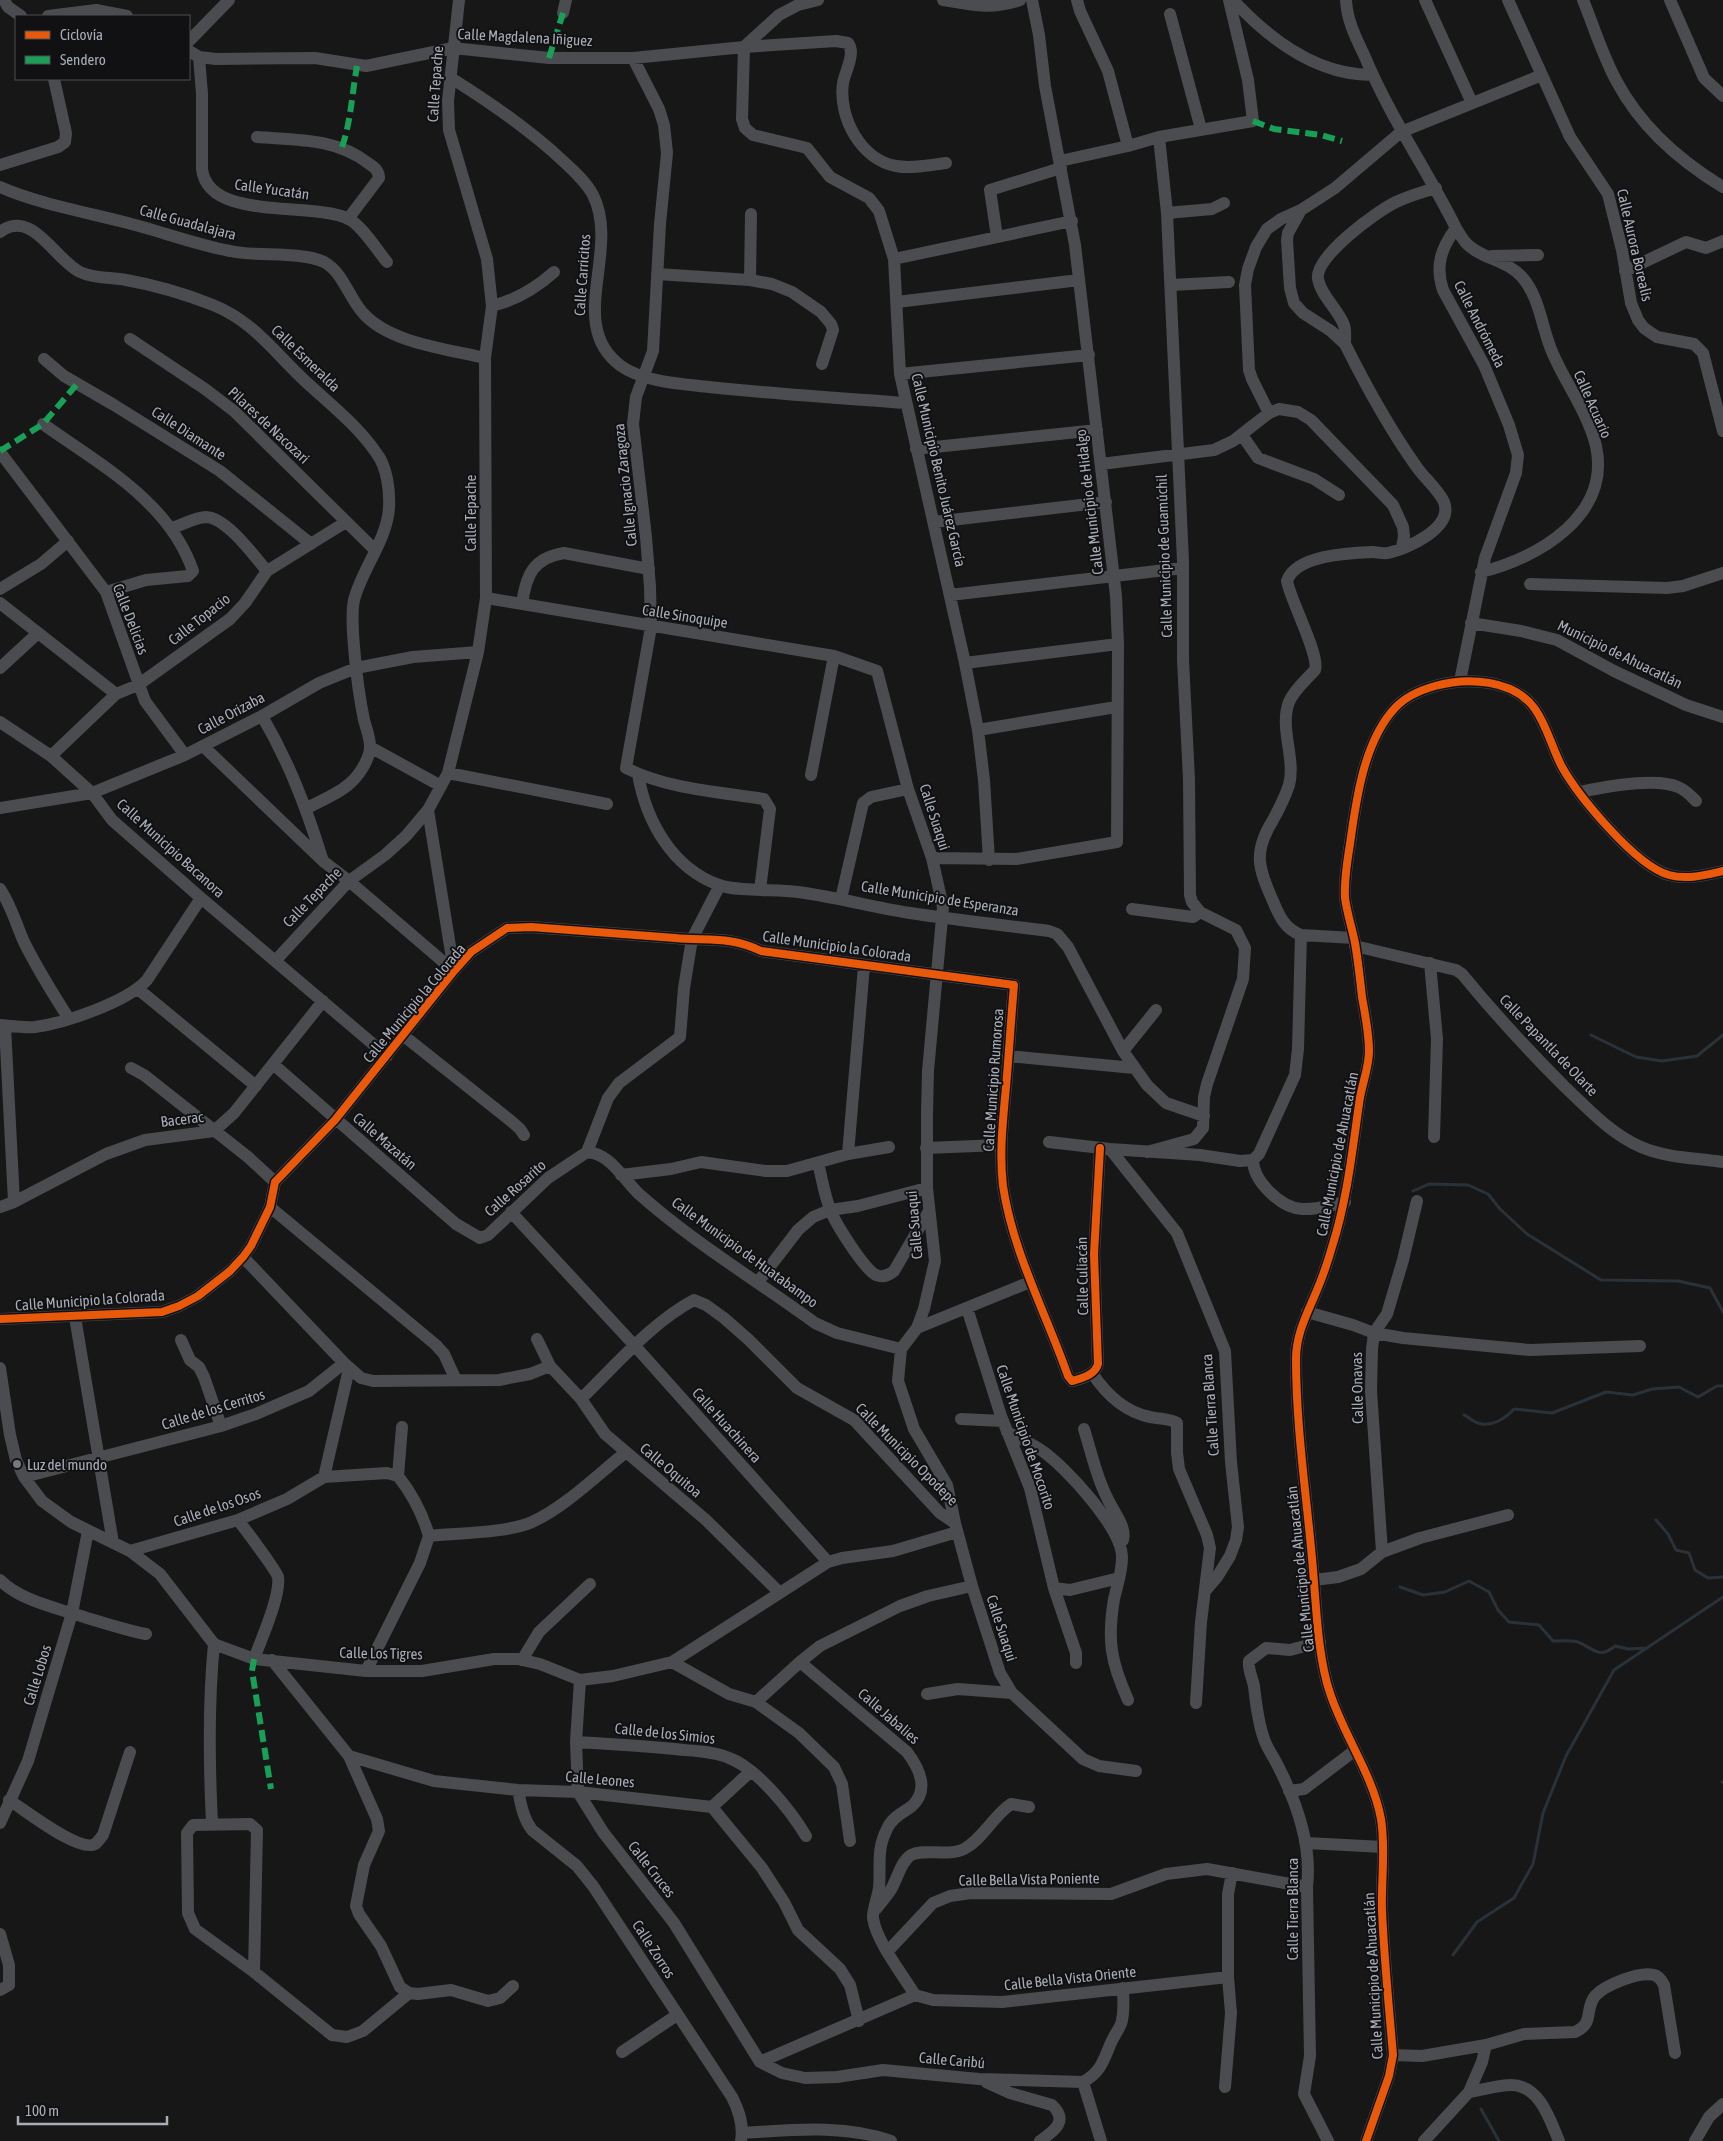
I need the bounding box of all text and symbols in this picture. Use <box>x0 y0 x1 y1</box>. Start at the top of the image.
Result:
legend <box>15 15 190 80</box>
street label: Calle Magdalena Iñiguez <box>457 25 593 49</box>
text: Ciclovía <box>60 26 103 43</box>
street label: Calle Tepache <box>424 45 446 123</box>
text: Sendero <box>60 51 106 68</box>
street label: Calle Yucatán <box>233 175 311 203</box>
street label: Calle Aurora Borealis <box>1614 187 1656 303</box>
street label: Calle Guadalajara <box>138 201 238 243</box>
street label: Calle Carricitos <box>571 234 593 316</box>
street label: Calle Andrómeda <box>1451 278 1509 370</box>
street label: Calle Esmeralda <box>268 321 344 395</box>
street label: Calle Acuario <box>1571 367 1615 441</box>
street label: Calle Municipio Benito Juárez García <box>908 372 970 568</box>
street label: Pilares de Nacozari <box>225 383 313 467</box>
street label: Calle Diamante <box>149 403 230 463</box>
street label: Calle Ignacio Zaragoza <box>610 423 640 547</box>
street label: Calle Municipio de Hidalgo <box>1072 428 1106 576</box>
street label: Calle Municipio de Guamúchil <box>1153 474 1175 638</box>
street label: Calle Tepache <box>462 475 479 551</box>
street label: Calle Delicias <box>110 581 152 657</box>
street label: Calle Topacio <box>165 590 233 648</box>
street label: Calle Sinoquipe <box>641 601 729 631</box>
street label: Municipio de Ahuacatlán <box>1555 616 1685 692</box>
street label: Calle Orizaba <box>195 688 267 738</box>
street label: Calle Suaqui <box>916 782 954 852</box>
street label: Calle Municipio Bacanora <box>114 795 228 901</box>
street label: Calle Tepache <box>279 863 345 930</box>
street label: Calle Municipio de Esperanza <box>860 877 1020 919</box>
street label: Calle Municipio la Colorada <box>762 927 912 965</box>
street label: Calle Municipio la Colorada <box>359 940 469 1066</box>
street label: Calle Papantla de Olarte <box>1496 991 1602 1099</box>
street label: Calle Municipio Rumorosa <box>980 1008 1006 1152</box>
street label: Calle Municipio de Ahuacatlán <box>1313 1070 1361 1238</box>
street label: Bacerac <box>160 1108 205 1130</box>
street label: Calle Mazatán <box>350 1109 420 1173</box>
street label: Calle Rosarito <box>481 1156 549 1220</box>
street label: Calle Suaqui <box>903 1190 925 1260</box>
street label: Calle Municipio de Huatabampo <box>669 1193 821 1311</box>
street label: Calle Culiacán <box>1073 1237 1091 1315</box>
street label: Calle Municipio la Colorada <box>15 1286 165 1314</box>
street label: Calle Onavas <box>1348 1352 1366 1424</box>
street label: Calle Tierra Blanca <box>1198 1353 1222 1457</box>
street label: Calle Municipio de Mocorito <box>993 1362 1059 1512</box>
street label: Calle Huachinera <box>689 1384 765 1466</box>
street label: Calle de los Cerritos <box>159 1385 267 1433</box>
street label: Calle Municipio Opodepe <box>852 1399 962 1509</box>
street label: Calle Oquitoa <box>637 1439 705 1501</box>
place label: Luz del mundo <box>27 1456 107 1473</box>
marker: Luz del mundo <box>11 1458 23 1470</box>
street label: Calle de los Osos <box>171 1484 263 1530</box>
street label: Calle Municipio de Ahuacatlán <box>1283 1485 1317 1653</box>
street label: Calle Suaqui <box>983 1593 1021 1663</box>
street label: Calle Lobos <box>20 1643 54 1707</box>
street label: Calle Los Tigres <box>339 1644 423 1662</box>
street label: Calle Jabalies <box>855 1685 923 1747</box>
street label: Calle de los Simios <box>614 1719 716 1747</box>
street label: Calle Leones <box>565 1768 635 1790</box>
street label: Calle Cruces <box>625 1838 679 1900</box>
street label: Calle Tierra Blanca <box>1284 1858 1301 1960</box>
street label: Calle Bella Vista Poniente <box>958 1869 1100 1889</box>
street label: Calle Municipio de Ahuacatlán <box>1360 1892 1386 2060</box>
street label: Calle Zorros <box>629 1917 679 1981</box>
street label: Calle Bella Vista Oriente <box>1003 1963 1137 1993</box>
street label: Calle Caribú <box>918 2049 986 2071</box>
scale bar <box>18 2094 166 2126</box>
text: 100 m <box>25 2102 59 2119</box>

